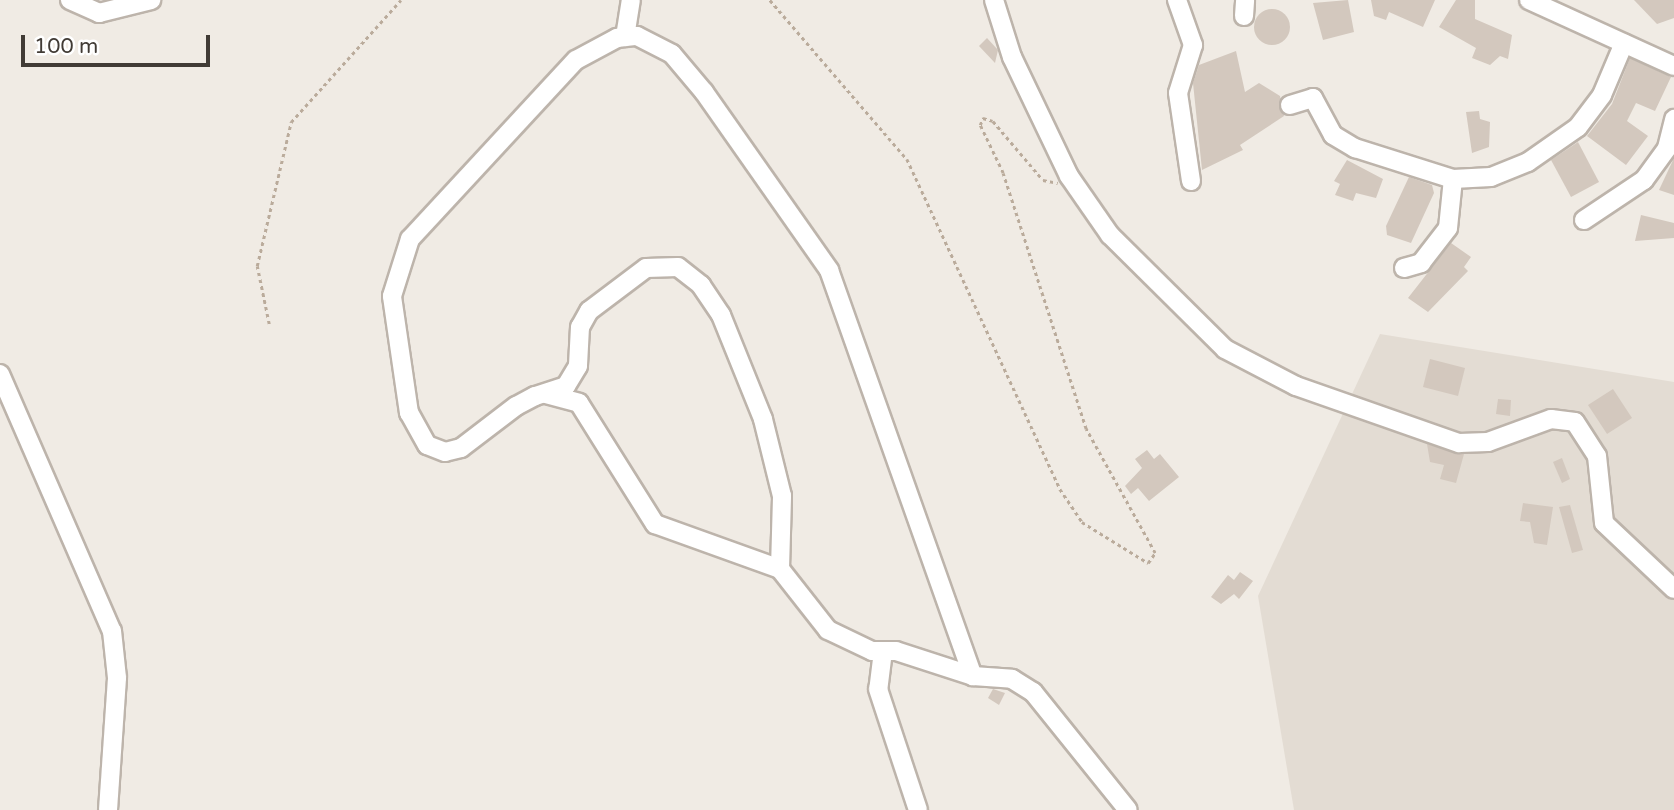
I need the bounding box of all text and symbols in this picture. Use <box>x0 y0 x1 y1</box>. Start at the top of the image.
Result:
scale bar <box>24 21 214 65</box>
text: 100 m <box>34 34 98 59</box>

